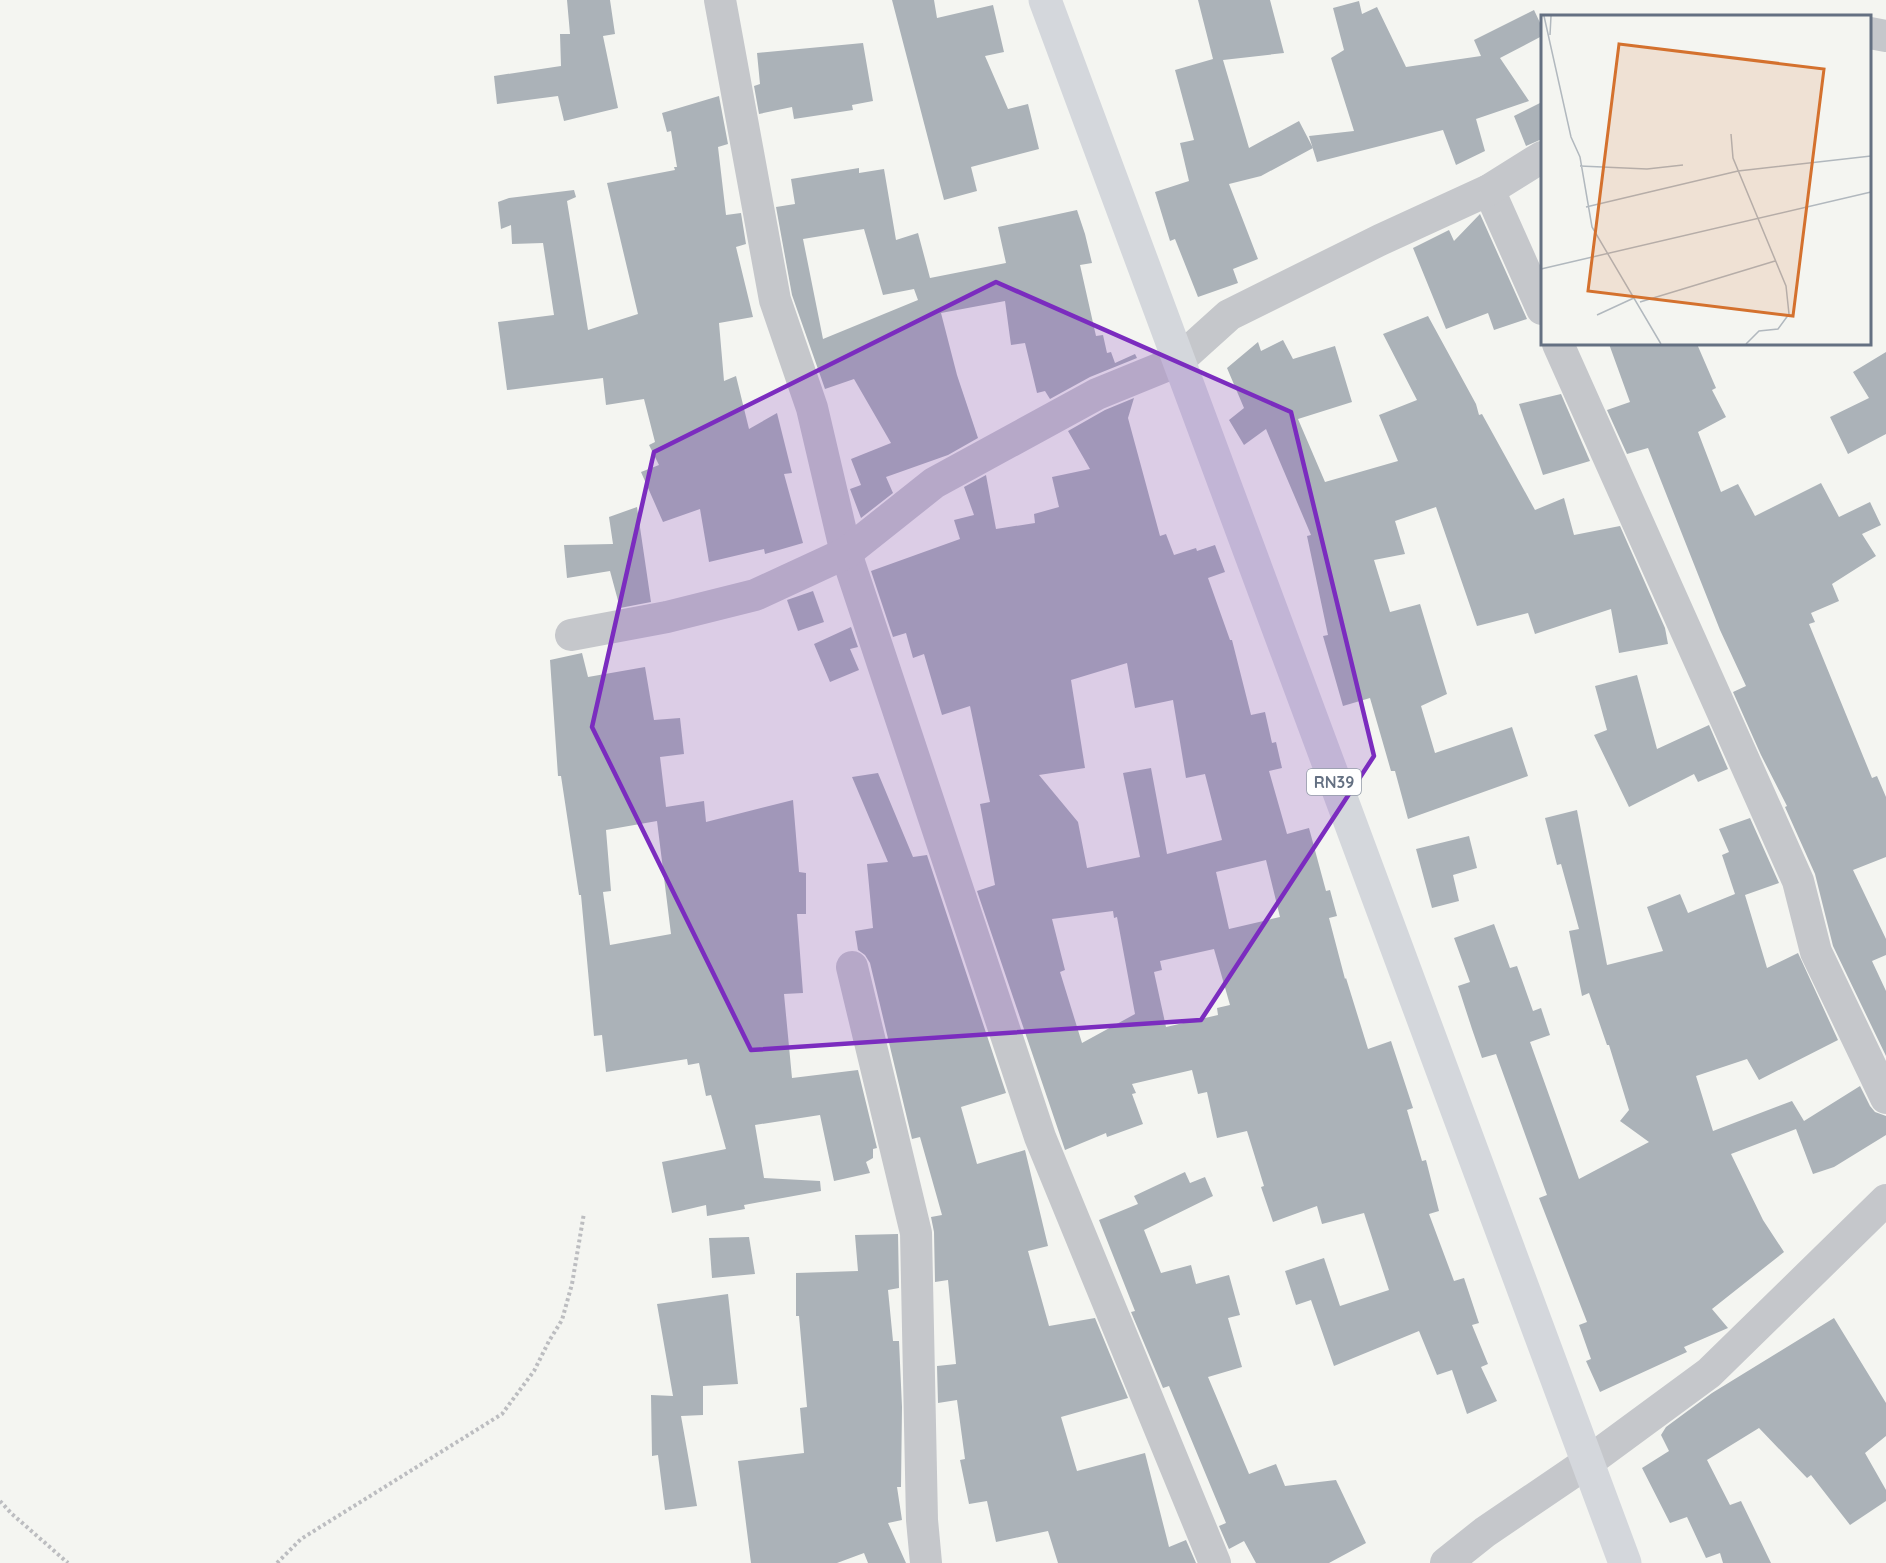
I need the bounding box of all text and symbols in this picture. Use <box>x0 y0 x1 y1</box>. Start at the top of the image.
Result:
inset map <box>1541 15 1871 345</box>
road number: RN39 <box>1307 769 1361 795</box>

